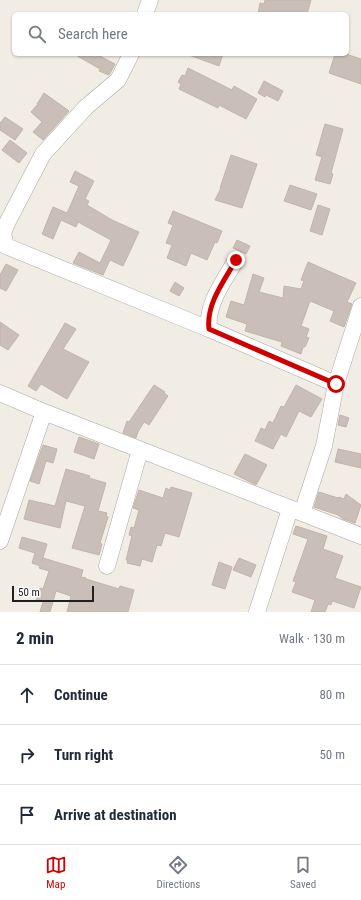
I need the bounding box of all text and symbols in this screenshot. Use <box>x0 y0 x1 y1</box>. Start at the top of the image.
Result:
search box <box>12 12 349 56</box>
icon: search <box>26 23 48 45</box>
text: Search here <box>58 25 128 43</box>
route end <box>227 251 245 269</box>
route start <box>327 375 345 393</box>
scale bar <box>12 584 94 603</box>
text: 50 m <box>18 586 40 599</box>
text: 2 min <box>16 628 54 648</box>
text: Walk · 130 m <box>279 631 345 646</box>
icon: ahead <box>16 684 38 706</box>
text: Continue <box>54 686 108 704</box>
text: 80 m <box>319 687 345 702</box>
icon: right <box>16 744 38 766</box>
text: Turn right <box>54 746 113 764</box>
text: 50 m <box>319 747 345 762</box>
icon: arrive <box>16 804 38 826</box>
text: Arrive at destination <box>54 806 177 824</box>
tab: Map <box>45 854 67 891</box>
tab: Directions <box>156 854 200 891</box>
tab: Saved <box>290 854 316 891</box>

